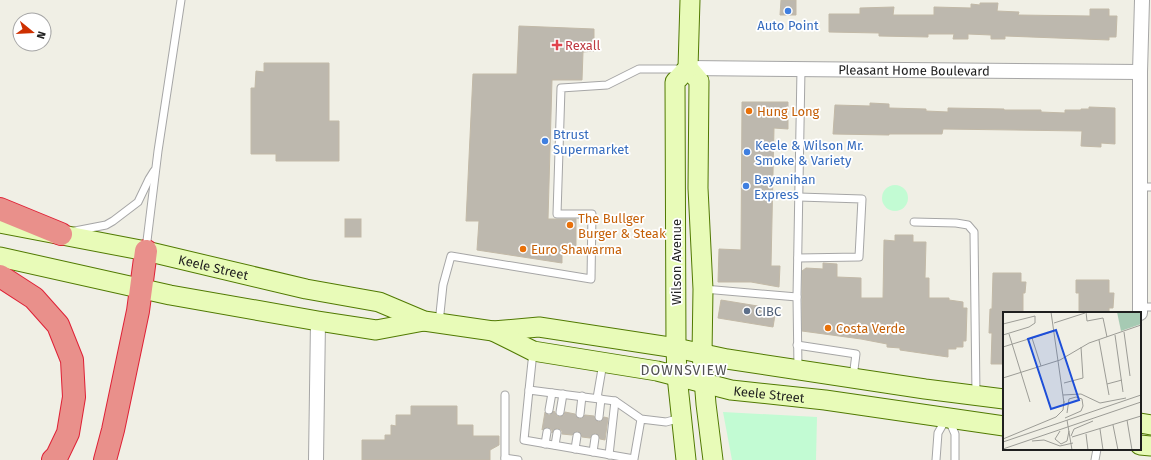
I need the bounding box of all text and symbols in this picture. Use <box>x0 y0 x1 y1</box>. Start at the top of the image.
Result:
marker: Auto Point <box>783 6 793 16</box>
north arrow <box>12 12 52 52</box>
place label: Auto Point <box>757 18 819 33</box>
text: N <box>34 29 48 40</box>
place label: Rexall <box>565 38 600 53</box>
marker: Rexall <box>552 40 562 50</box>
street label: Pleasant Home Boulevard <box>838 62 990 78</box>
place label: Hung Long <box>757 104 820 119</box>
marker: Hung Long <box>744 106 754 116</box>
place label: Btrust Supermarket <box>553 127 629 157</box>
marker: Btrust Supermarket <box>540 136 550 146</box>
place label: Keele & Wilson Mr. Smoke & Variety <box>755 138 864 168</box>
marker: Keele & Wilson Mr. Smoke & Variety <box>742 147 752 157</box>
place label: Bayanihan Express <box>754 172 816 202</box>
marker: Bayanihan Express <box>741 181 751 191</box>
place label: The Bullger Burger & Steak <box>578 211 666 241</box>
street label: Wilson Avenue <box>669 219 684 305</box>
marker: The Bullger Burger & Steak <box>565 220 575 230</box>
place label: Euro Shawarma <box>531 242 622 257</box>
marker: Euro Shawarma <box>518 244 528 254</box>
street label: Keele Street <box>177 251 250 283</box>
place label: CIBC <box>755 304 782 319</box>
marker: CIBC <box>742 306 752 316</box>
inset map <box>1003 312 1141 450</box>
place label: Costa Verde <box>836 321 905 336</box>
marker: Costa Verde <box>823 323 833 333</box>
district label: DOWNSVIEW <box>640 362 728 379</box>
street label: Keele Street <box>733 383 806 405</box>

